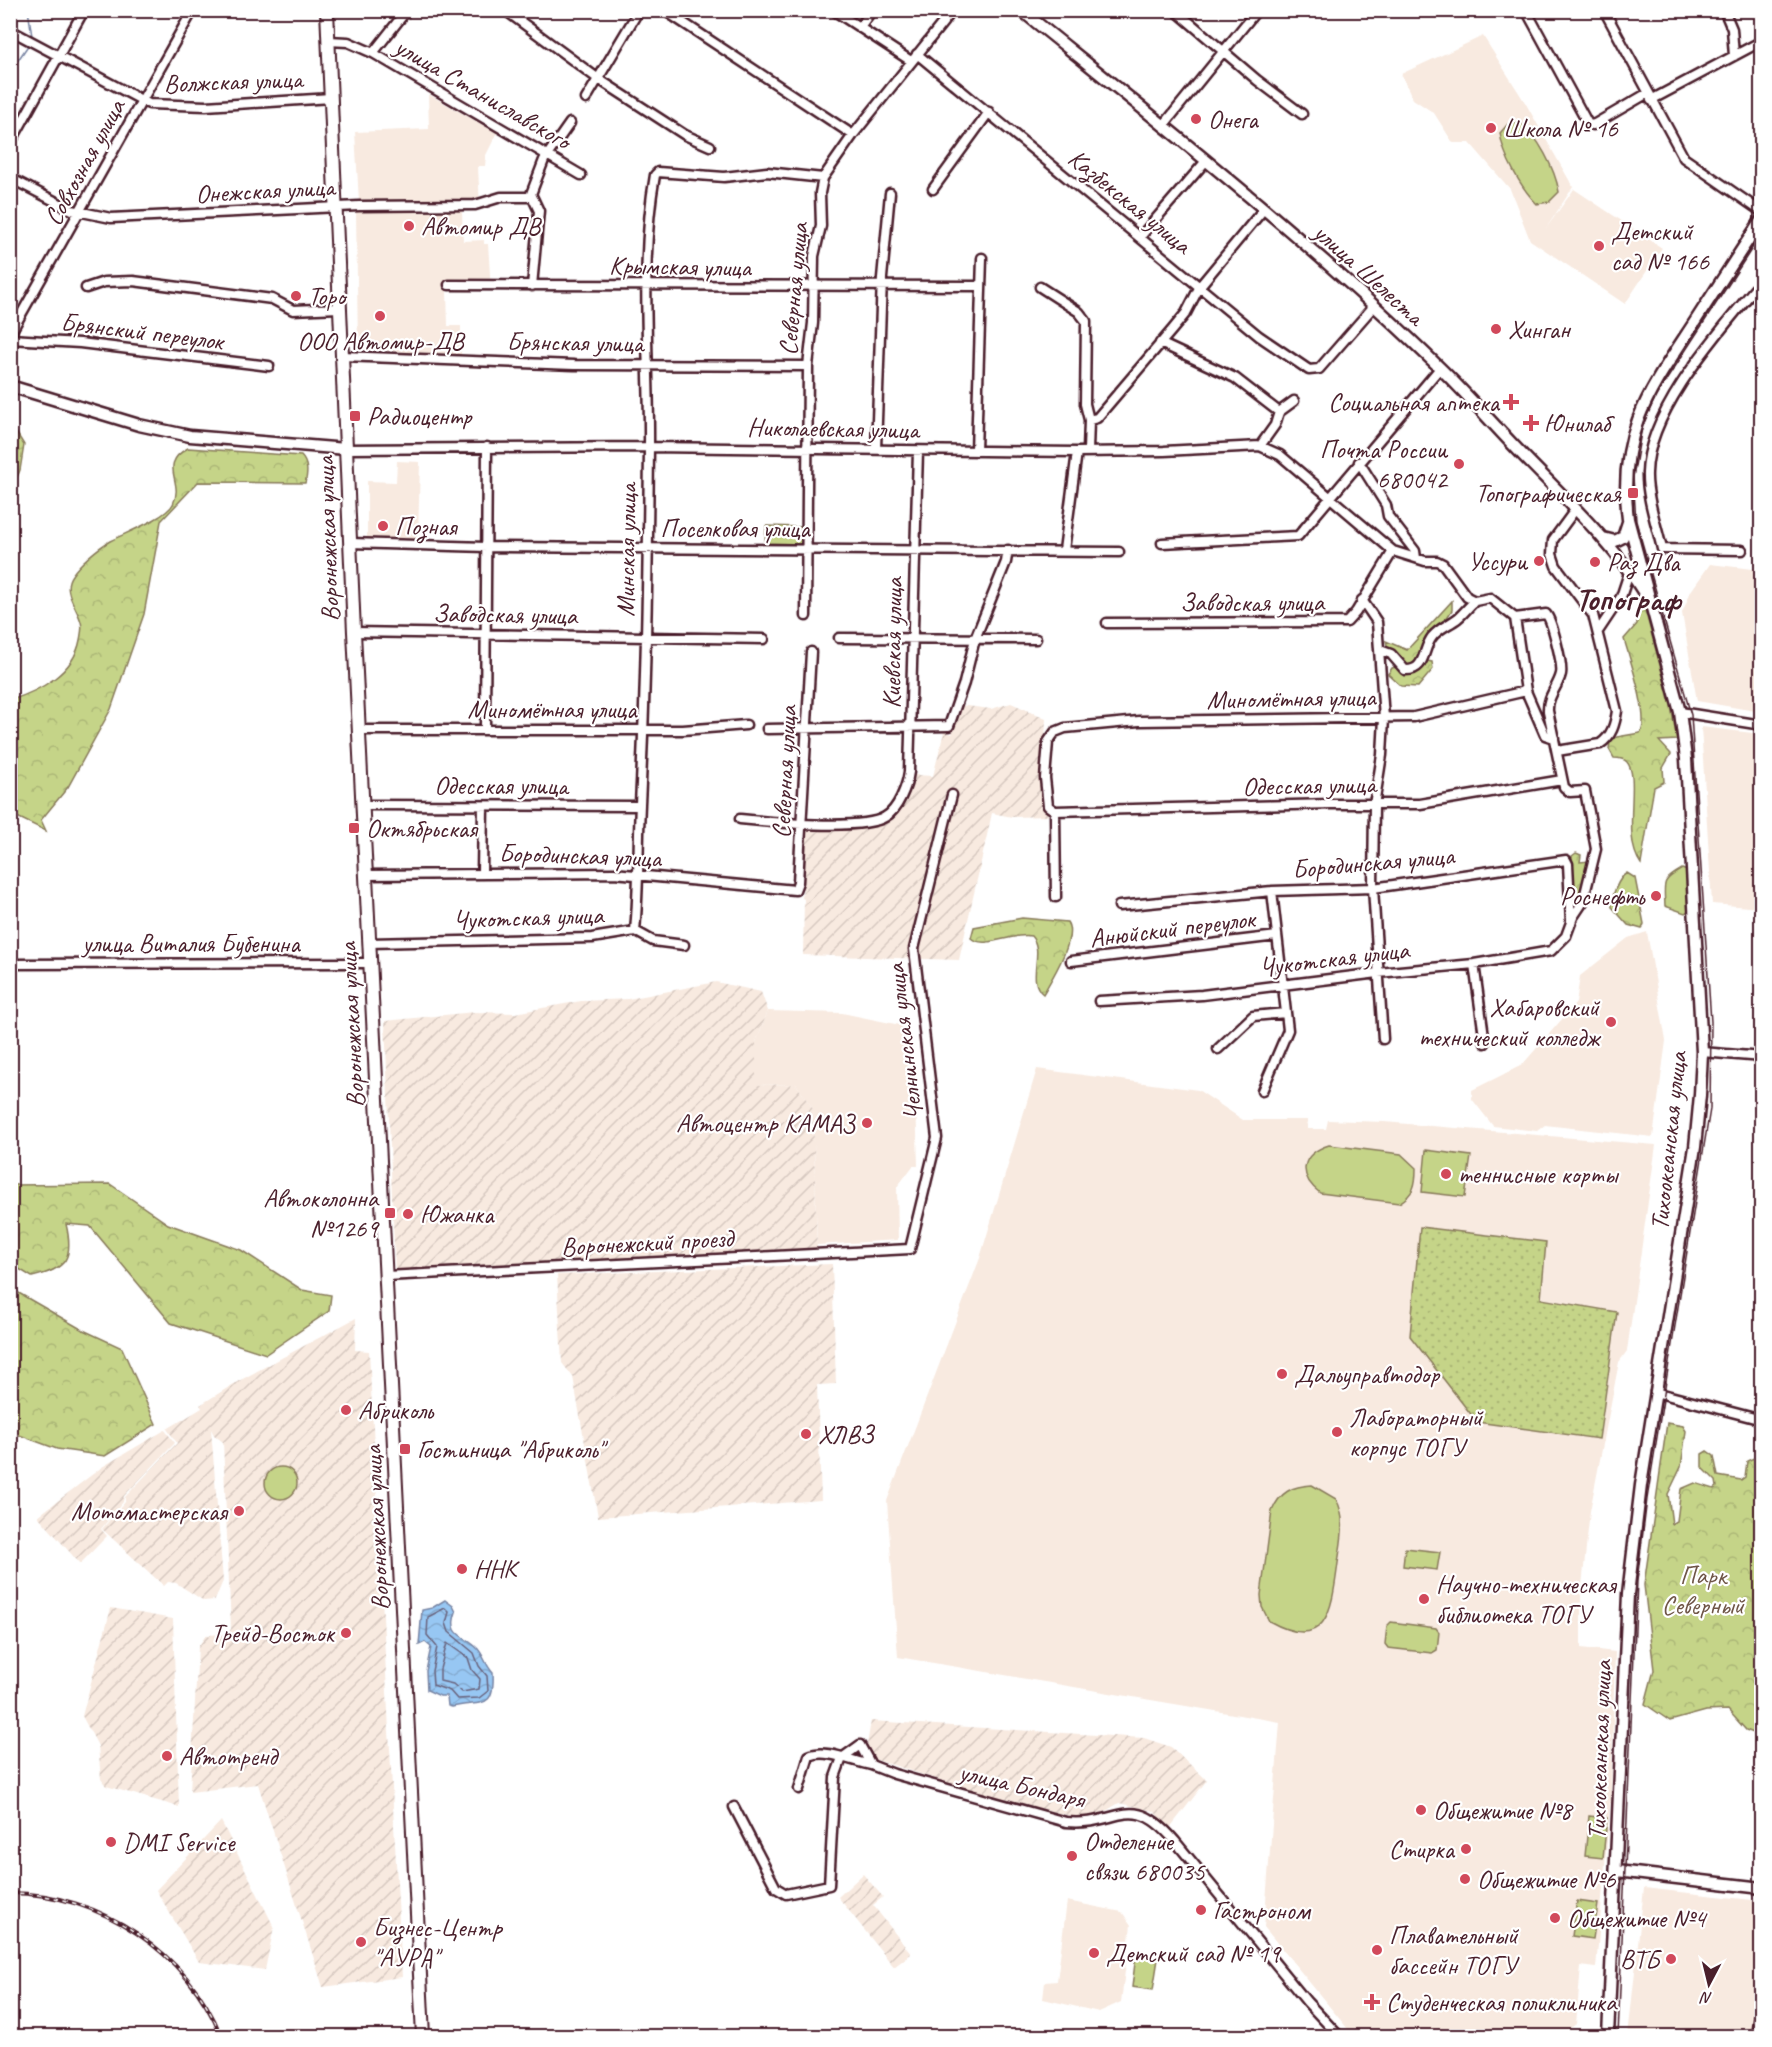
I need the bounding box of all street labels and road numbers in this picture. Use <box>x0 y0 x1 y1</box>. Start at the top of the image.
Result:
street label: улица Станиславского <box>387 29 579 158</box>
street label: Волжская улица <box>163 63 305 100</box>
street label: Совхозная улица <box>36 92 133 231</box>
street label: Казбекская улица <box>1061 142 1199 263</box>
street label: Онежская улица <box>195 170 338 211</box>
street label: улица Шелеста <box>1305 215 1433 334</box>
street label: Северная улица <box>771 220 816 357</box>
street label: Крымская улица <box>609 249 753 284</box>
street label: Брянский переулок <box>59 305 227 358</box>
street label: Брянская улица <box>506 325 646 360</box>
street label: Николаевская улица <box>747 411 921 447</box>
street label: Воронежская улица <box>308 454 347 622</box>
street label: Минская улица <box>609 481 644 617</box>
street label: Поселковая улица <box>660 512 811 545</box>
street label: Киевская улица <box>875 576 910 709</box>
street label: Заводская улица <box>1180 586 1326 619</box>
street label: Заводская улица <box>433 597 579 632</box>
street label: Миномётная улица <box>1206 681 1377 716</box>
street label: Миномётная улица <box>467 693 638 726</box>
street label: Северная улица <box>765 703 805 839</box>
street label: Одесская улица <box>1242 768 1378 803</box>
street label: Одесская улица <box>434 769 570 802</box>
street label: Бородинская улица <box>498 836 663 875</box>
street label: Бородинская улица <box>1291 839 1457 886</box>
street label: Чукотская улица <box>452 898 605 937</box>
street label: Анюйский переулок <box>1088 902 1259 955</box>
street label: улица Виталия Бубенина <box>80 927 301 960</box>
street label: Чукотская улица <box>1257 933 1412 984</box>
street label: Воронежская улица <box>331 940 372 1108</box>
street label: Челнинская улица <box>878 960 930 1122</box>
street label: Тихоокеанская улица <box>1643 1049 1694 1232</box>
street label: Воронежский проезд <box>560 1221 737 1263</box>
street label: Воронежская улица <box>356 1443 397 1611</box>
street label: Тихоокеанская улица <box>1580 1658 1619 1840</box>
street label: улица Бондаря <box>954 1755 1090 1816</box>

